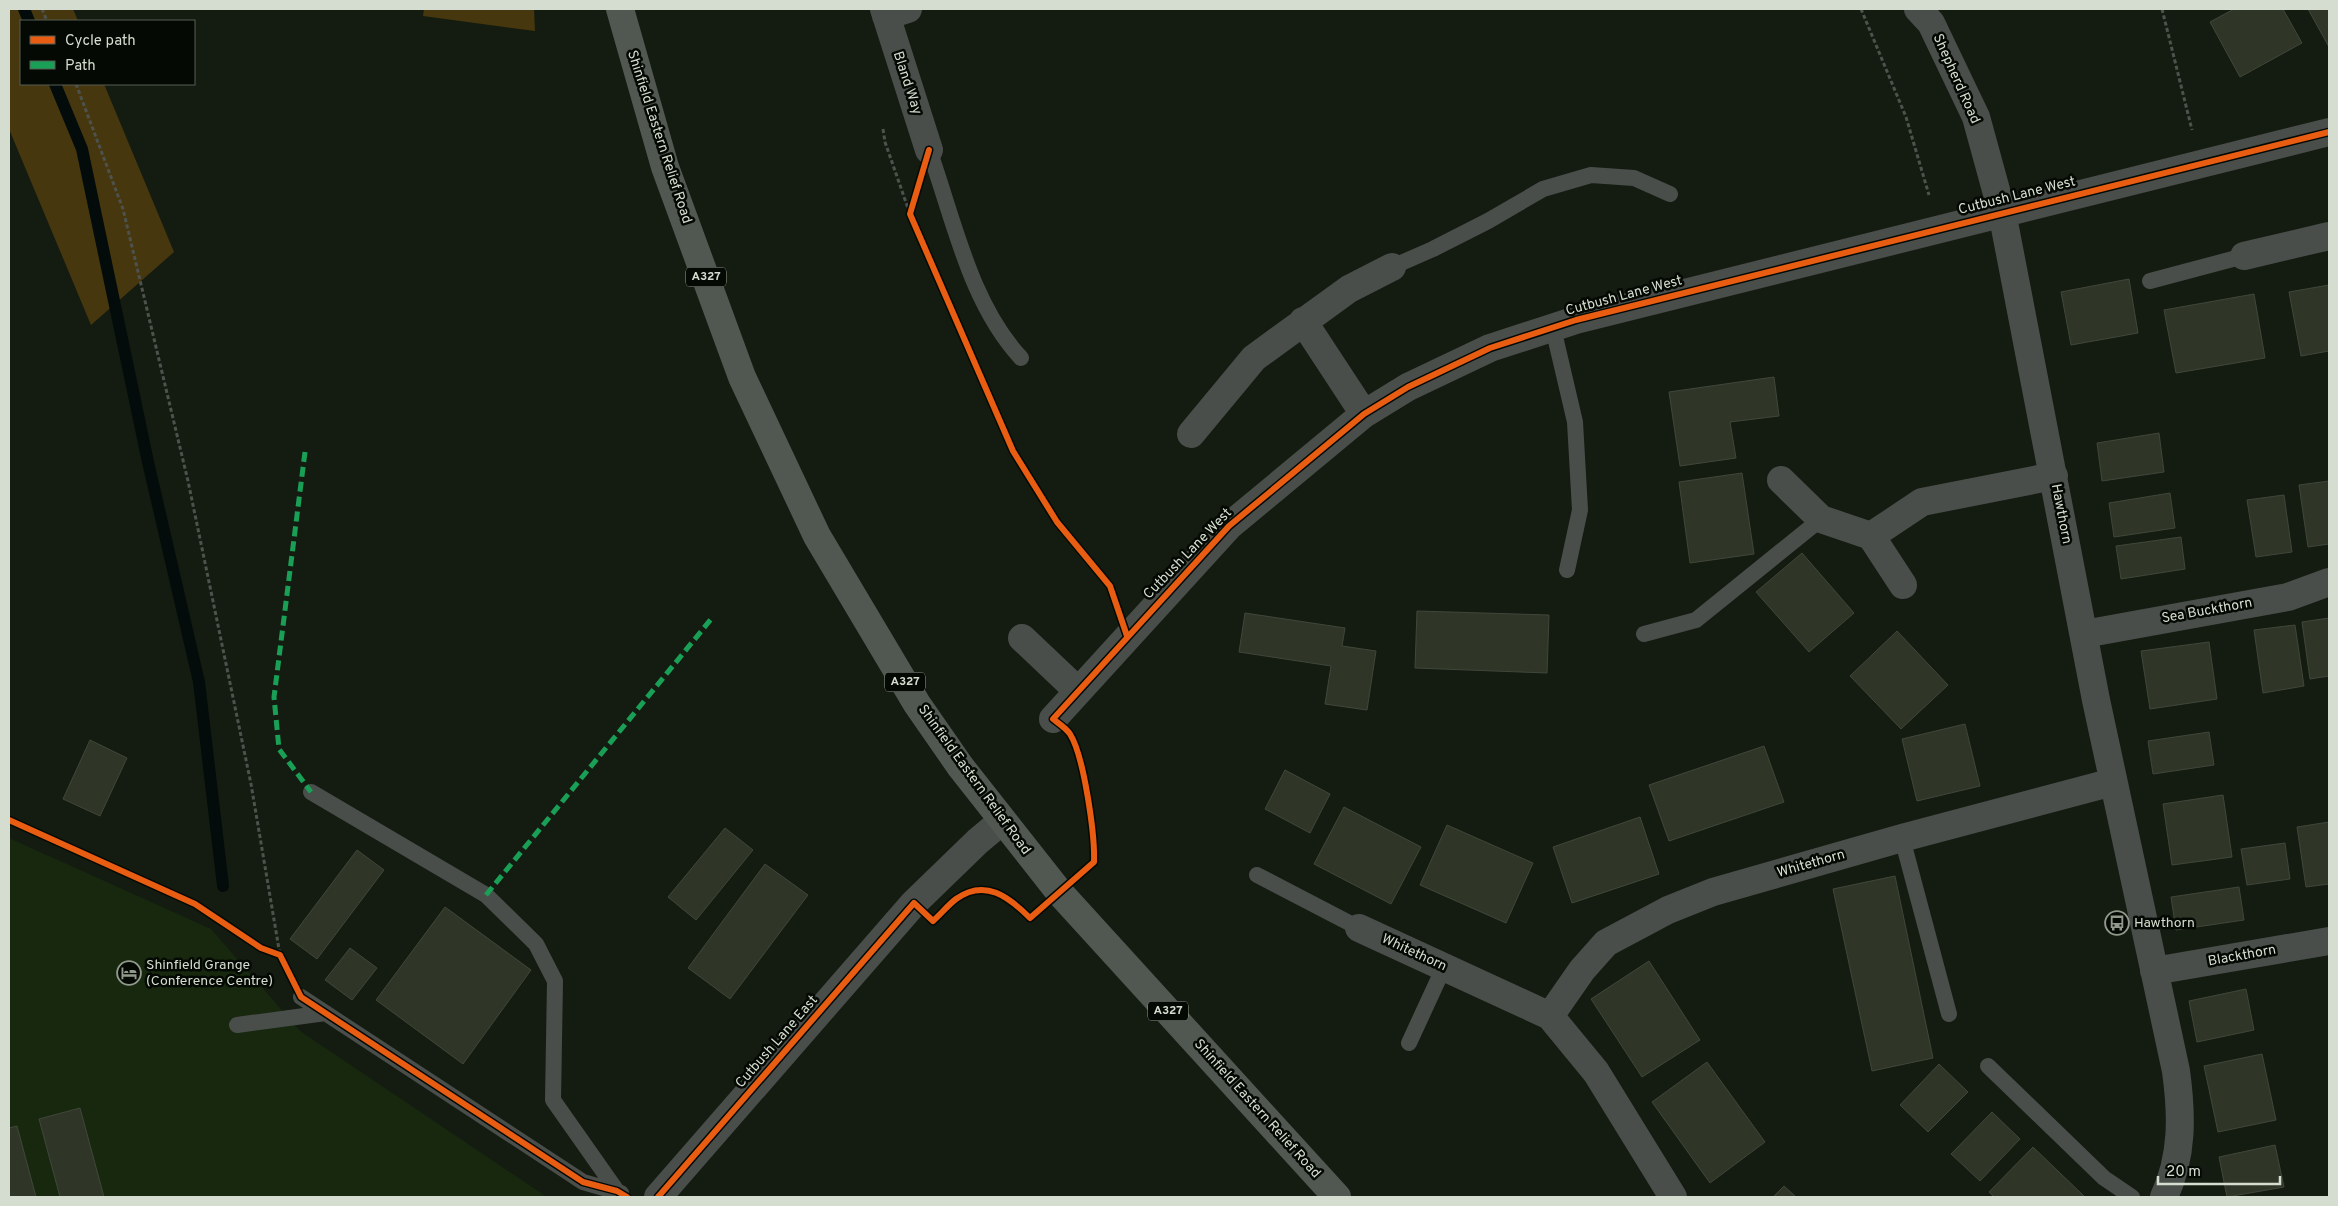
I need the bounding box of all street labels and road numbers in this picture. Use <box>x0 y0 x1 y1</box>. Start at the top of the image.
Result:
street label: Shepherd Road <box>1929 31 1983 127</box>
street label: Shinfield Eastern Relief Road <box>623 48 695 226</box>
street label: Bland Way <box>889 49 925 117</box>
street label: Cutbush Lane West <box>1957 173 2077 219</box>
road number: A327 <box>686 268 726 286</box>
street label: Cutbush Lane West <box>1564 272 1684 320</box>
street label: Hawthorn <box>2047 483 2075 545</box>
street label: Cutbush Lane West <box>1140 505 1236 603</box>
street label: Sea Buckthorn <box>2160 595 2254 627</box>
road number: A327 <box>885 672 925 692</box>
street label: Shinfield Eastern Relief Road <box>914 702 1034 858</box>
street label: Whitethorn <box>1775 846 1847 882</box>
street label: Whitethorn <box>1379 931 1449 975</box>
street label: Blackthorn <box>2207 942 2277 970</box>
street label: Cutbush Lane East <box>732 992 822 1092</box>
road number: A327 <box>1148 1001 1188 1020</box>
street label: Shinfield Eastern Relief Road <box>1190 1036 1324 1182</box>

